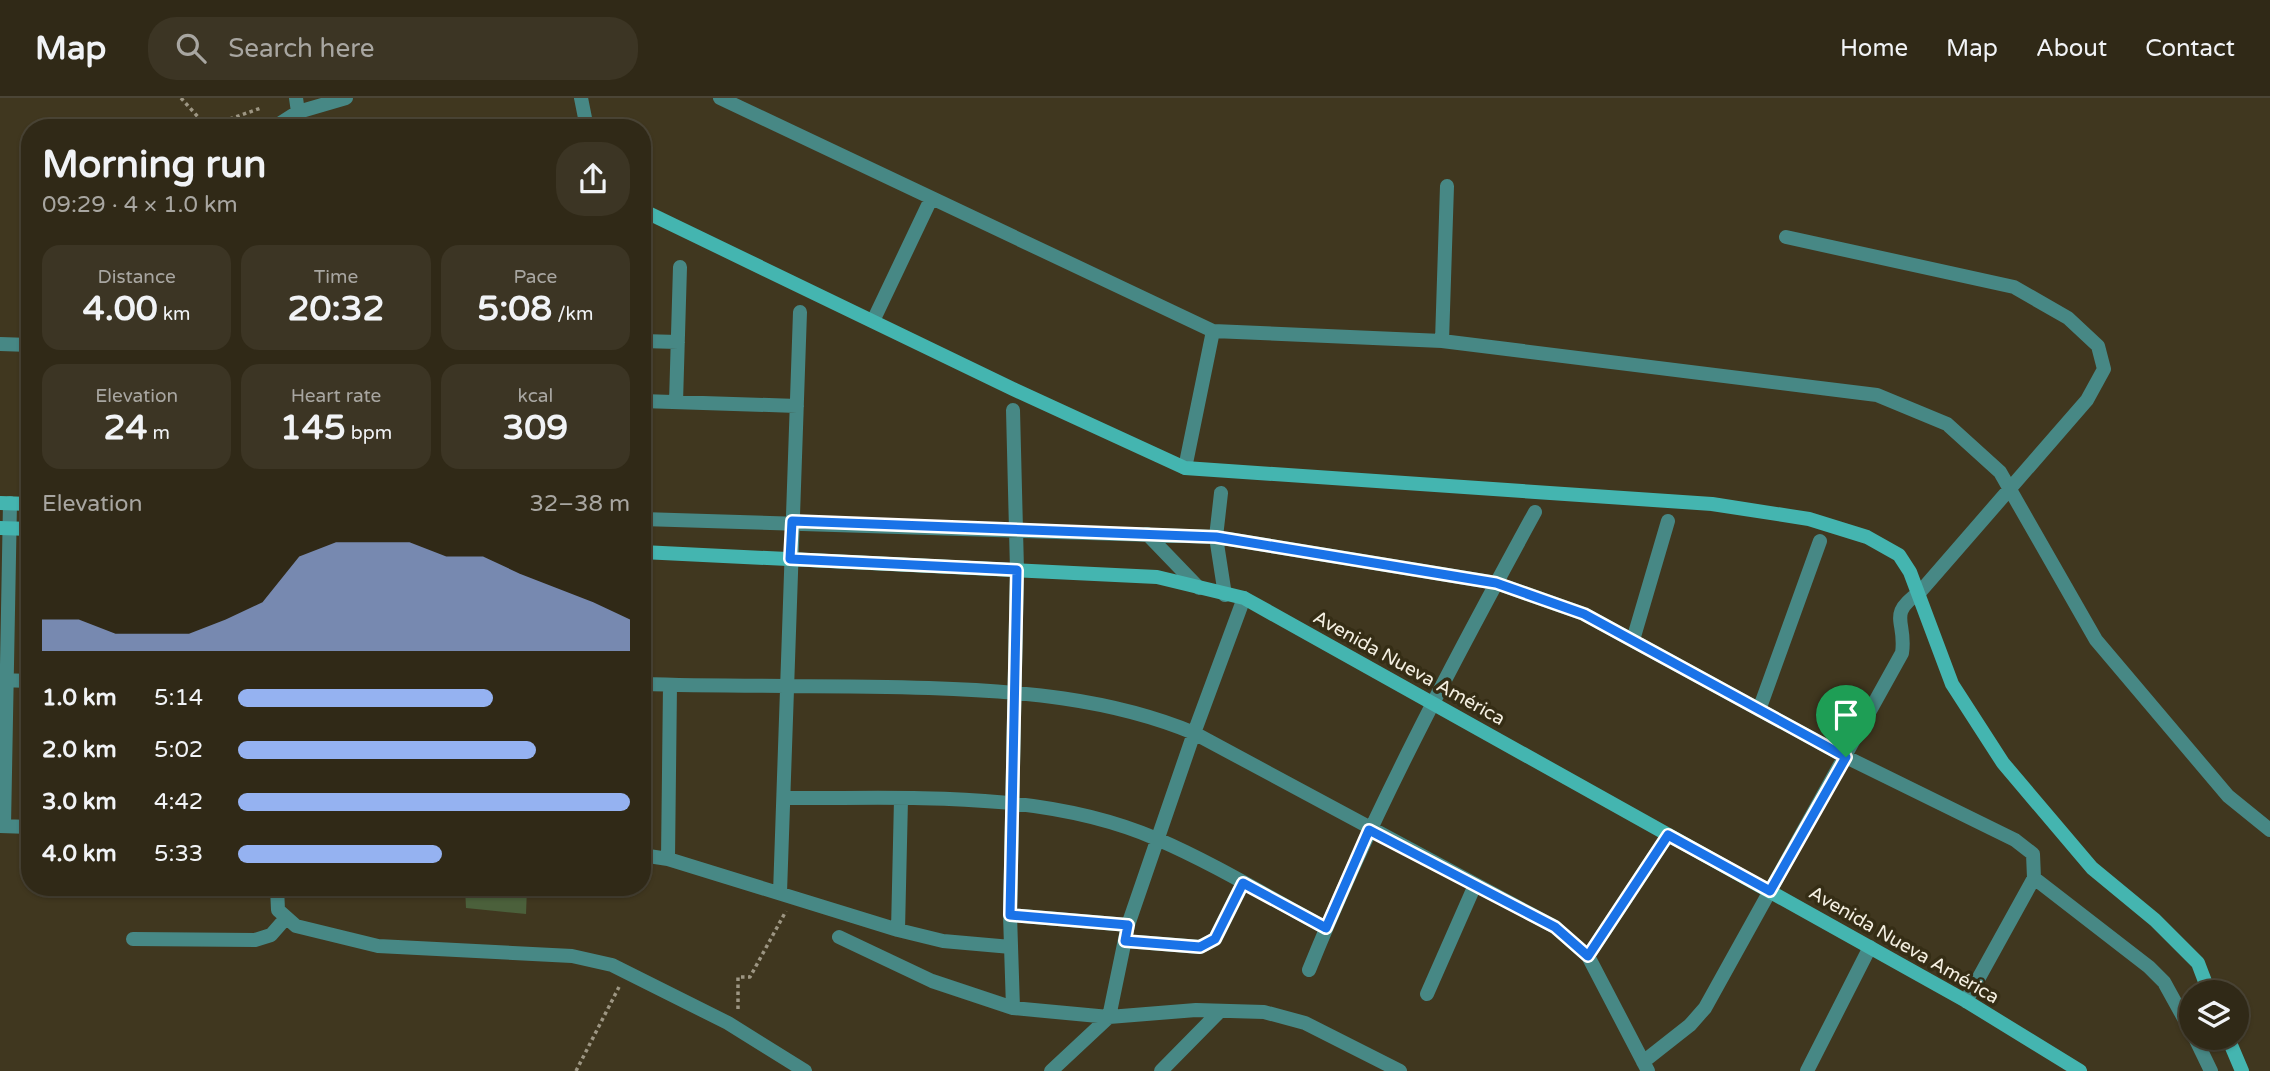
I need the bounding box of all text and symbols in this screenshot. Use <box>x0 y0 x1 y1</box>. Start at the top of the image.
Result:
search box <box>148 17 638 80</box>
text: Map <box>35 29 106 68</box>
icon: search <box>172 29 210 67</box>
text: Search here <box>228 33 374 64</box>
text: Home <box>1840 34 1908 63</box>
text: Map <box>1946 34 1998 63</box>
text: About <box>2036 34 2107 63</box>
text: Contact <box>2145 34 2235 63</box>
text: Morning run <box>42 142 266 188</box>
button: share <box>556 142 630 216</box>
text: 09:29 · 4 × 1.0 km <box>42 191 238 219</box>
text: Distance <box>98 266 176 288</box>
text: Time <box>314 266 358 288</box>
text: Pace <box>513 266 557 288</box>
text: 4.00 <box>83 288 158 330</box>
text: 20:32 <box>287 288 385 330</box>
text: 5:08 <box>477 288 552 330</box>
text: km <box>158 303 191 325</box>
text: /km <box>552 303 593 325</box>
text: Elevation <box>95 385 178 407</box>
text: Heart rate <box>291 385 381 407</box>
text: kcal <box>517 385 553 407</box>
text: 24 <box>103 407 147 449</box>
text: 145 <box>280 407 346 449</box>
text: 309 <box>502 407 568 449</box>
text: m <box>147 422 170 444</box>
text: bpm <box>346 422 392 444</box>
text: Elevation <box>42 490 143 518</box>
text: 32–38 m <box>529 490 630 518</box>
street label: Avenida Nueva América <box>1309 606 1509 730</box>
text: 1.0 km <box>42 684 117 712</box>
text: 5:14 <box>154 684 203 712</box>
pin <box>1816 685 1876 757</box>
icon: arrive <box>1827 696 1865 734</box>
text: 2.0 km <box>42 736 117 764</box>
text: 5:02 <box>154 736 203 764</box>
text: 3.0 km <box>42 788 117 816</box>
text: 4:42 <box>154 788 203 816</box>
text: 4.0 km <box>42 840 117 868</box>
text: 5:33 <box>154 840 203 868</box>
street label: Avenida Nueva América <box>1805 881 2003 1009</box>
map controls <box>2179 980 2249 1050</box>
button: layers <box>2179 980 2249 1050</box>

